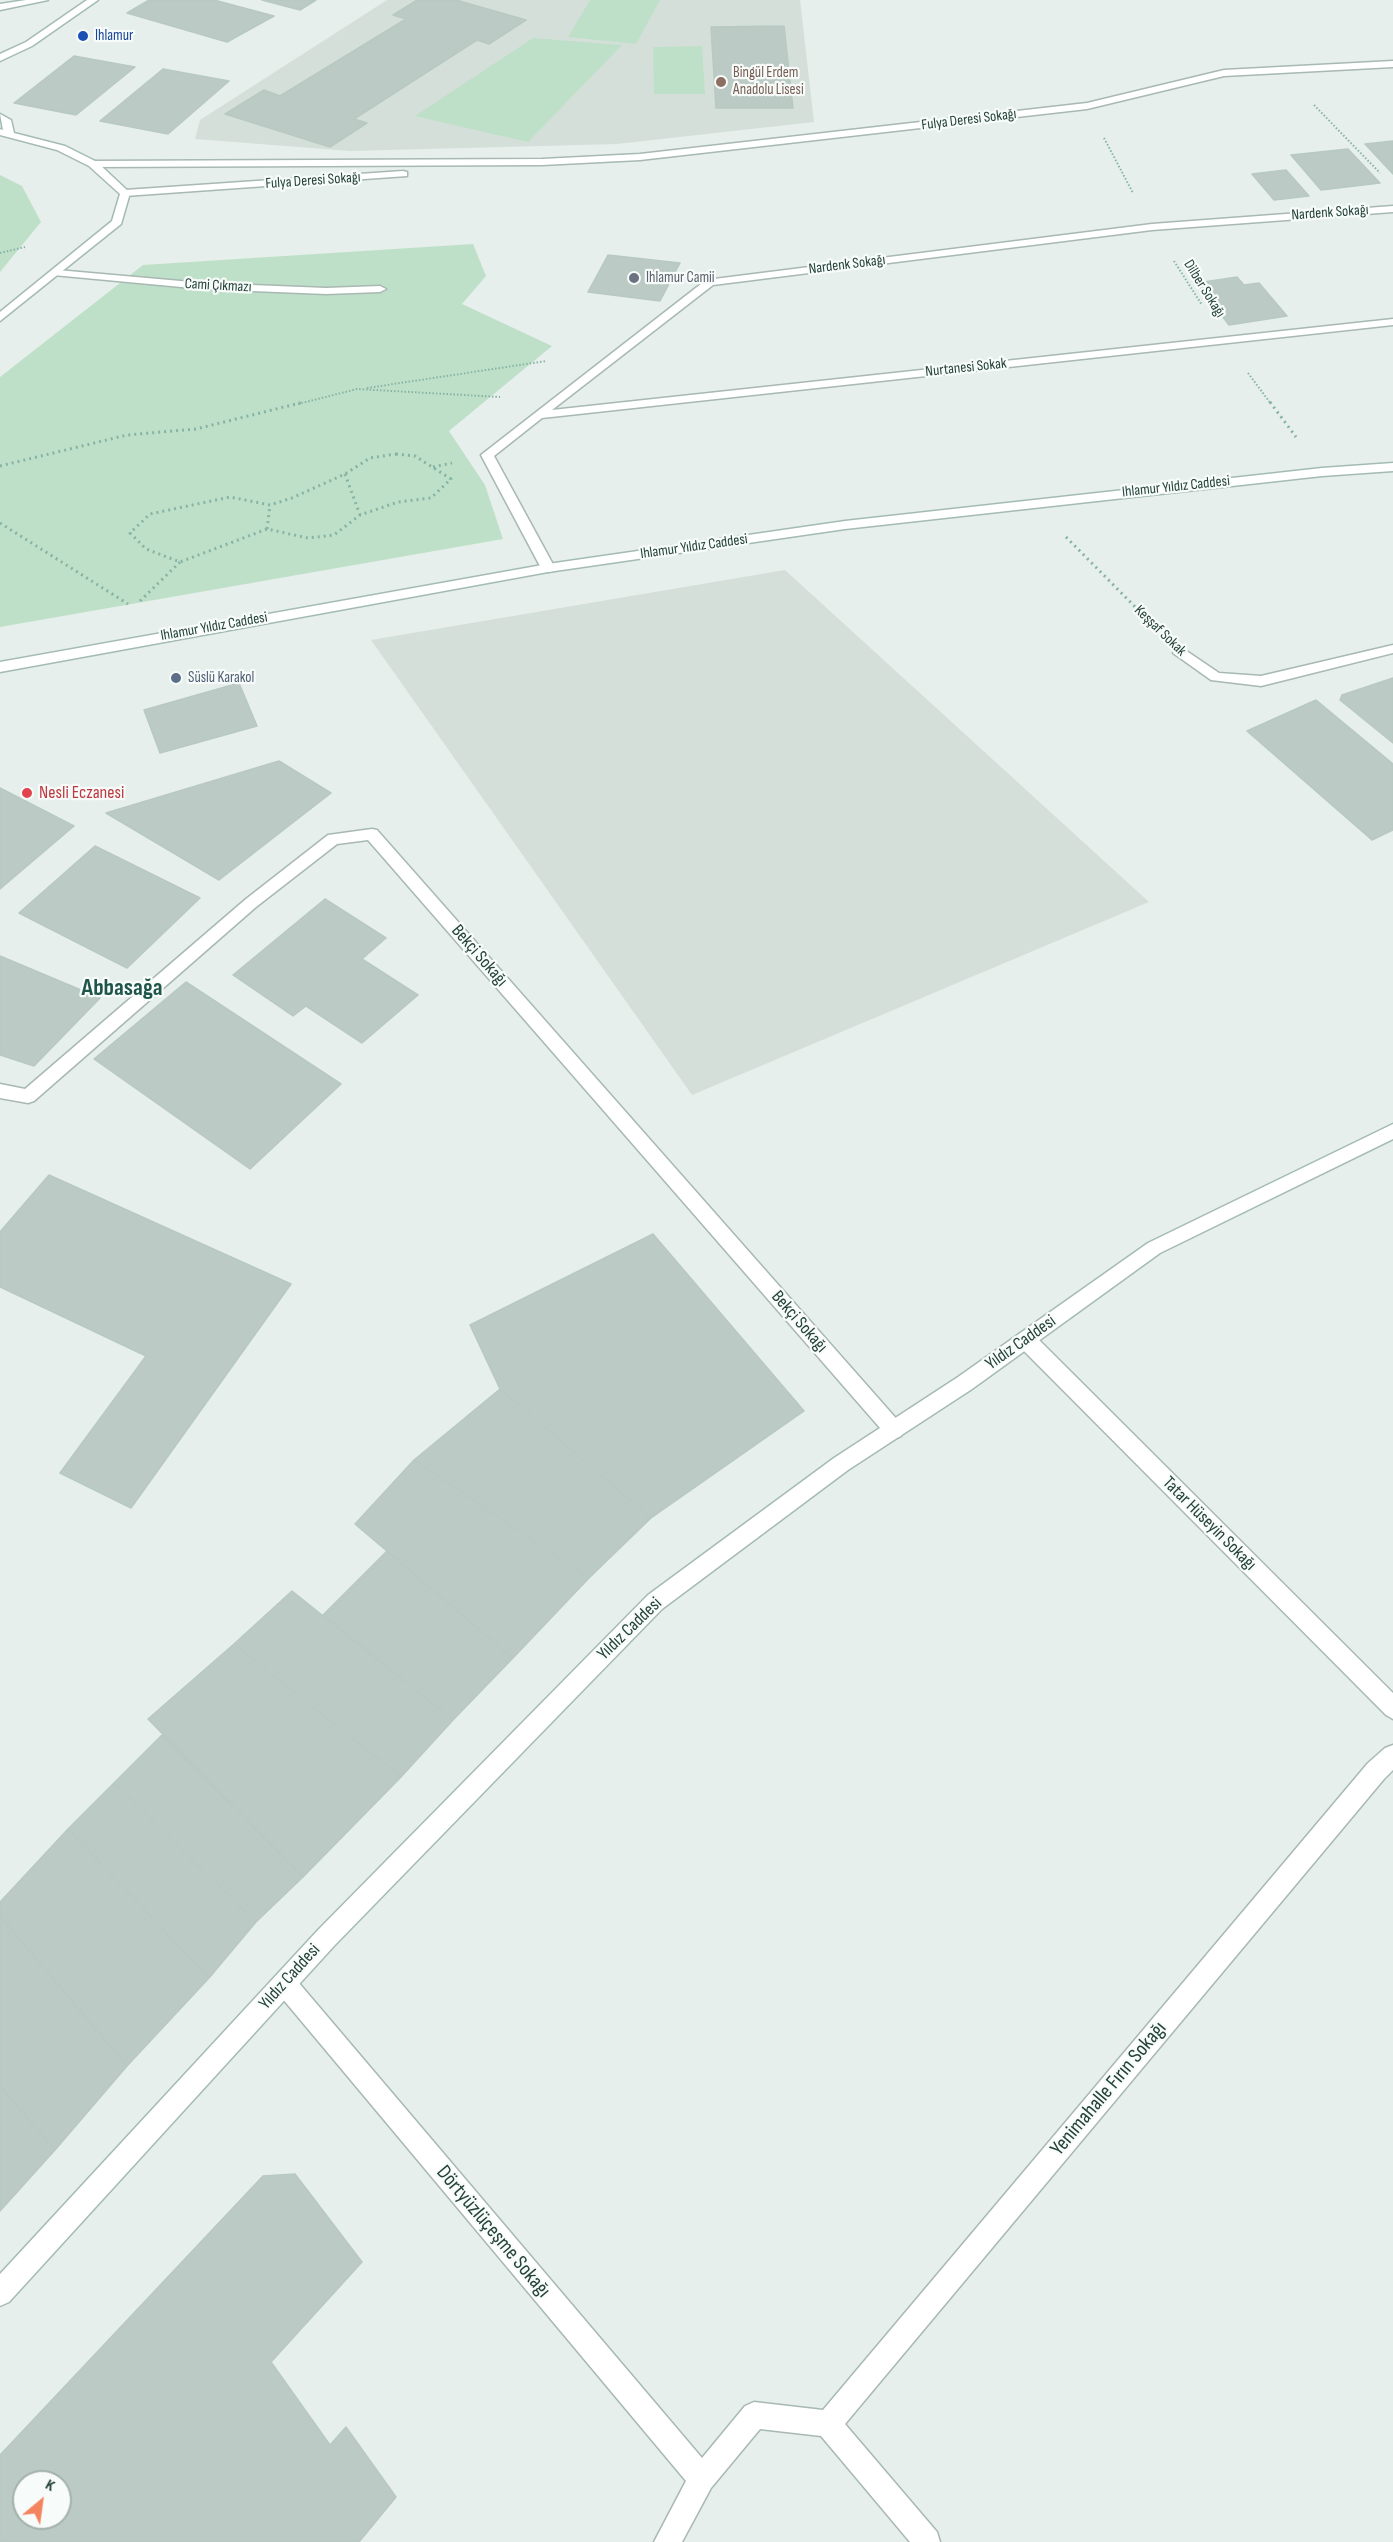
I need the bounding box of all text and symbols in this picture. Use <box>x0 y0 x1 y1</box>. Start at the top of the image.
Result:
place label: Ihlamur <box>95 27 133 45</box>
marker: Ihlamur <box>76 29 90 43</box>
place label: Bingül Erdem Anadolu Lisesi <box>733 64 804 99</box>
marker: Bingül Erdem Anadolu Lisesi <box>714 75 728 89</box>
street label: Fulya Deresi Sokağı <box>921 105 1017 135</box>
street label: Fulya Deresi Sokağı <box>265 169 361 193</box>
street label: Nardenk Sokağı <box>1291 201 1369 225</box>
street label: Nardenk Sokağı <box>808 251 886 279</box>
street label: Dilber Sokağı <box>1179 257 1229 321</box>
place label: Ihlamur Camii <box>646 269 715 287</box>
marker: Ihlamur Camii <box>627 271 641 285</box>
street label: Cami Çıkmazı <box>184 275 252 297</box>
street label: Nurtanesi Sokak <box>924 355 1008 381</box>
street label: Ihlamur Yıldız Caddesi <box>1121 472 1231 502</box>
street label: Ihlamur Yıldız Caddesi <box>639 531 749 563</box>
street label: Keşşaf Sokak <box>1130 602 1190 660</box>
street label: Ihlamur Yıldız Caddesi <box>159 609 269 645</box>
place label: Süslü Karakol <box>188 669 254 687</box>
marker: Süslü Karakol <box>169 671 183 685</box>
place label: Nesli Eczanesi <box>39 782 124 804</box>
marker: Nesli Eczanesi <box>20 786 34 800</box>
street label: Bekçi Sokağı <box>446 921 512 991</box>
district label: Abbasağa <box>82 975 162 1003</box>
street label: Bekçi Sokağı <box>766 1287 832 1357</box>
street label: Yıldız Caddesi <box>982 1311 1060 1375</box>
street label: Tatar Hüseyin Sokağı <box>1158 1473 1260 1575</box>
street label: Yıldız Caddesi <box>593 1593 667 1665</box>
street label: Yıldız Caddesi <box>255 1940 325 2014</box>
street label: Yenimahalle Fırın Sokağı <box>1046 2017 1172 2161</box>
street label: Dörtyüzlüçeşme Sokağı <box>430 2161 556 2303</box>
north arrow <box>12 2470 72 2530</box>
text: K <box>42 2475 58 2496</box>

